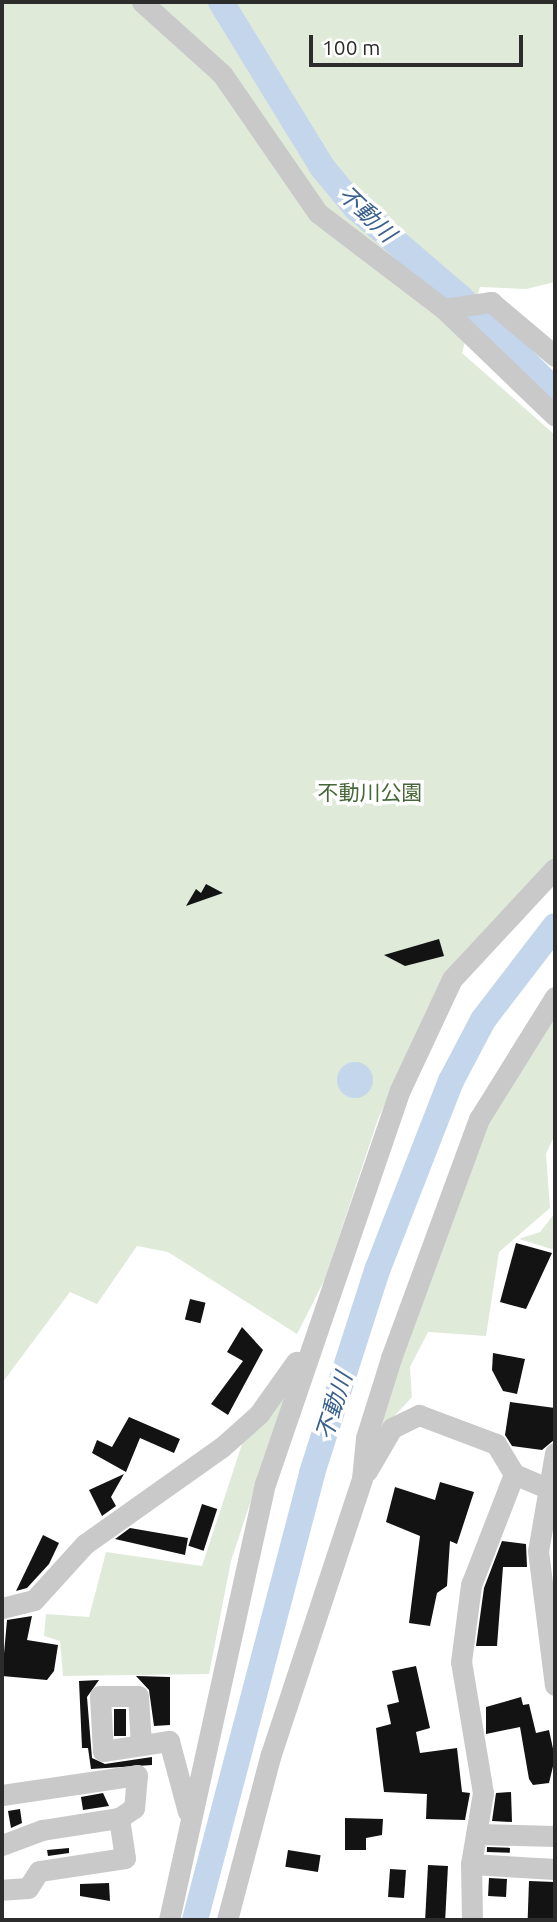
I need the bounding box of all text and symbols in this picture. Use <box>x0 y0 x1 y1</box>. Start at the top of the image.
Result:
scale bar <box>312 21 526 65</box>
text: 100 m <box>322 35 380 59</box>
water label: 不動川 <box>333 180 401 248</box>
park label: 不動川公園 <box>318 779 422 805</box>
water label: 不動川 <box>310 1369 358 1443</box>

